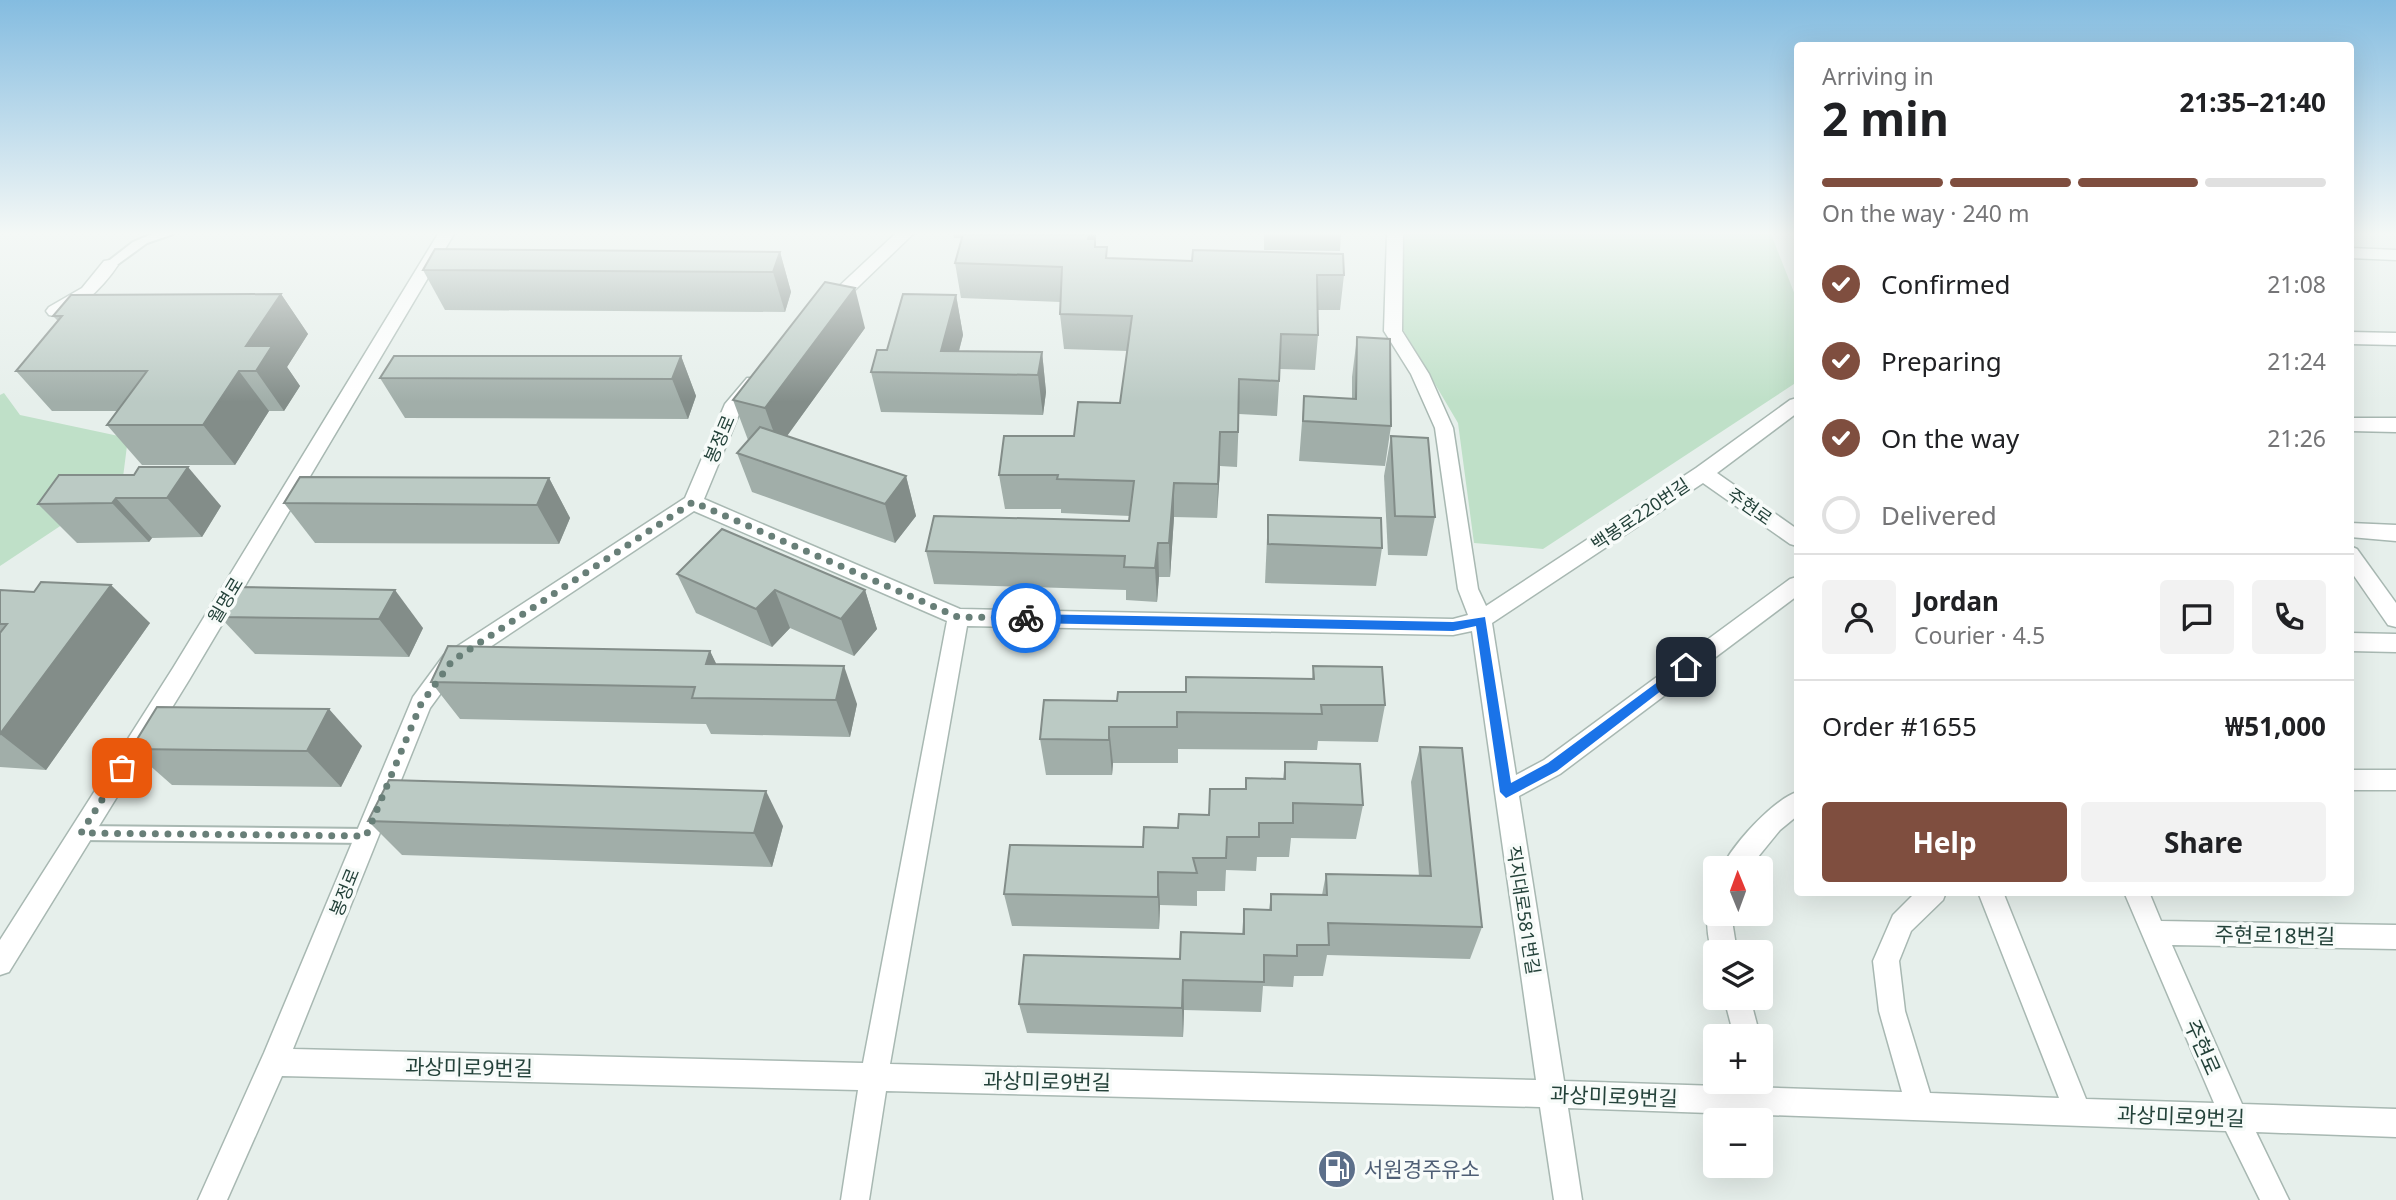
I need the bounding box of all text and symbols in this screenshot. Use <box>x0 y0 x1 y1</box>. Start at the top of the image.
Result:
text: Arriving in <box>1822 60 1934 92</box>
text: 21:35–21:40 <box>2179 84 2326 120</box>
text: 2 min <box>1822 87 1949 149</box>
text: On the way · 240 m <box>1822 197 2029 229</box>
icon: check <box>1822 265 1860 303</box>
text: Confirmed <box>1881 266 2011 302</box>
text: 21:08 <box>2267 268 2326 300</box>
icon: check <box>1822 342 1860 380</box>
text: Preparing <box>1881 343 2002 379</box>
text: 21:24 <box>2267 345 2326 377</box>
street label: 봉정로 <box>698 411 740 467</box>
icon: check <box>1822 419 1860 457</box>
text: On the way <box>1881 420 2019 456</box>
text: 21:26 <box>2267 422 2326 454</box>
street label: 백봉로220번길 <box>1586 472 1694 556</box>
street label: 주현로 <box>1723 482 1777 530</box>
text: Delivered <box>1881 497 1997 533</box>
street label: 월명로 <box>202 573 248 627</box>
button: person <box>1822 580 1896 654</box>
button: chat <box>2160 580 2234 654</box>
button: phone <box>2252 580 2326 654</box>
courier <box>991 583 1061 653</box>
text: Jordan <box>1914 583 1999 619</box>
icon: bike <box>1007 599 1045 637</box>
text: Courier · 4.5 <box>1914 619 2045 651</box>
pin <box>1656 637 1716 697</box>
icon: home <box>1667 648 1705 686</box>
text: Order #1655 <box>1822 708 1977 744</box>
text: ₩51,000 <box>2225 708 2326 744</box>
pin <box>92 738 152 798</box>
icon: bag <box>103 749 141 787</box>
button: Help <box>1822 802 2067 882</box>
button: Share <box>2081 802 2326 882</box>
street label: 직지대로581번길 <box>1502 844 1546 976</box>
north arrow <box>1703 856 1773 926</box>
map controls <box>1703 856 1773 1178</box>
street label: 봉정로 <box>324 864 364 920</box>
street label: 주현로18번길 <box>2214 920 2336 950</box>
button: layers <box>1703 940 1773 1010</box>
street label: 주현로 <box>2178 1015 2228 1079</box>
button: + <box>1703 1024 1773 1094</box>
street label: 과상미로9번길 <box>405 1052 533 1082</box>
street label: 과상미로9번길 <box>983 1066 1111 1096</box>
street label: 과상미로9번길 <box>1550 1080 1678 1112</box>
street label: 과상미로9번길 <box>2117 1100 2245 1132</box>
button: − <box>1703 1108 1773 1178</box>
fuel station icon: 서원경주유소 <box>1316 1148 1358 1190</box>
place label: 서원경주유소 <box>1364 1155 1480 1183</box>

